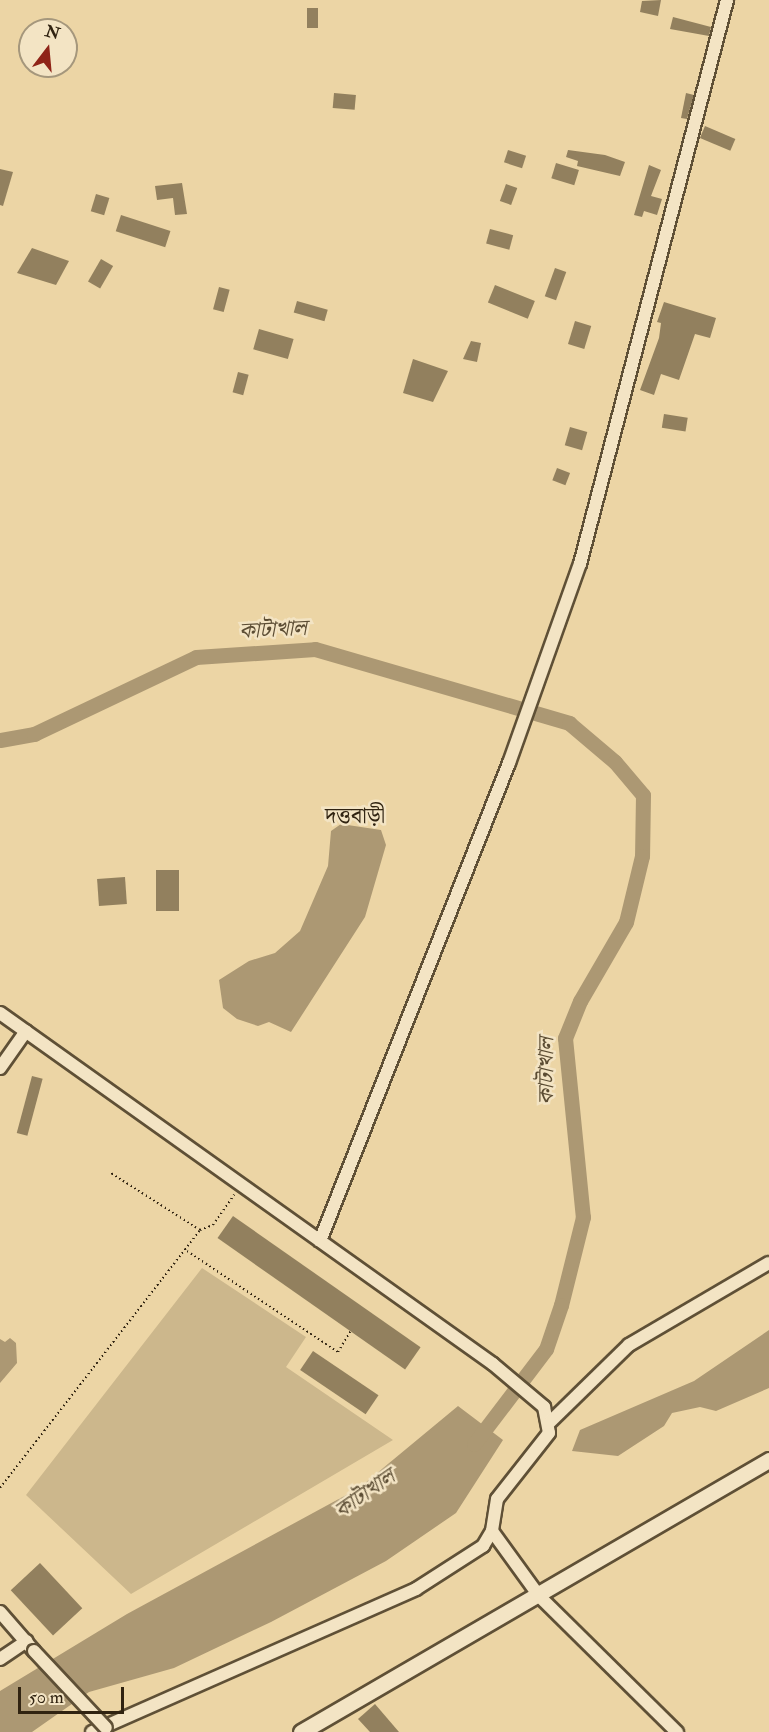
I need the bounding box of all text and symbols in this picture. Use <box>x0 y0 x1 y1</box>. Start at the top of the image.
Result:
north arrow <box>18 18 78 78</box>
text: N <box>43 21 62 44</box>
water label: কাটাখাল <box>239 615 307 645</box>
district label: দত্তবাড়ী <box>325 804 385 830</box>
water label: কাটাখাল <box>534 1037 560 1105</box>
water label: কাটাখাল <box>330 1464 400 1524</box>
scale bar <box>21 1675 128 1713</box>
text: 50 m <box>29 1686 64 1709</box>

